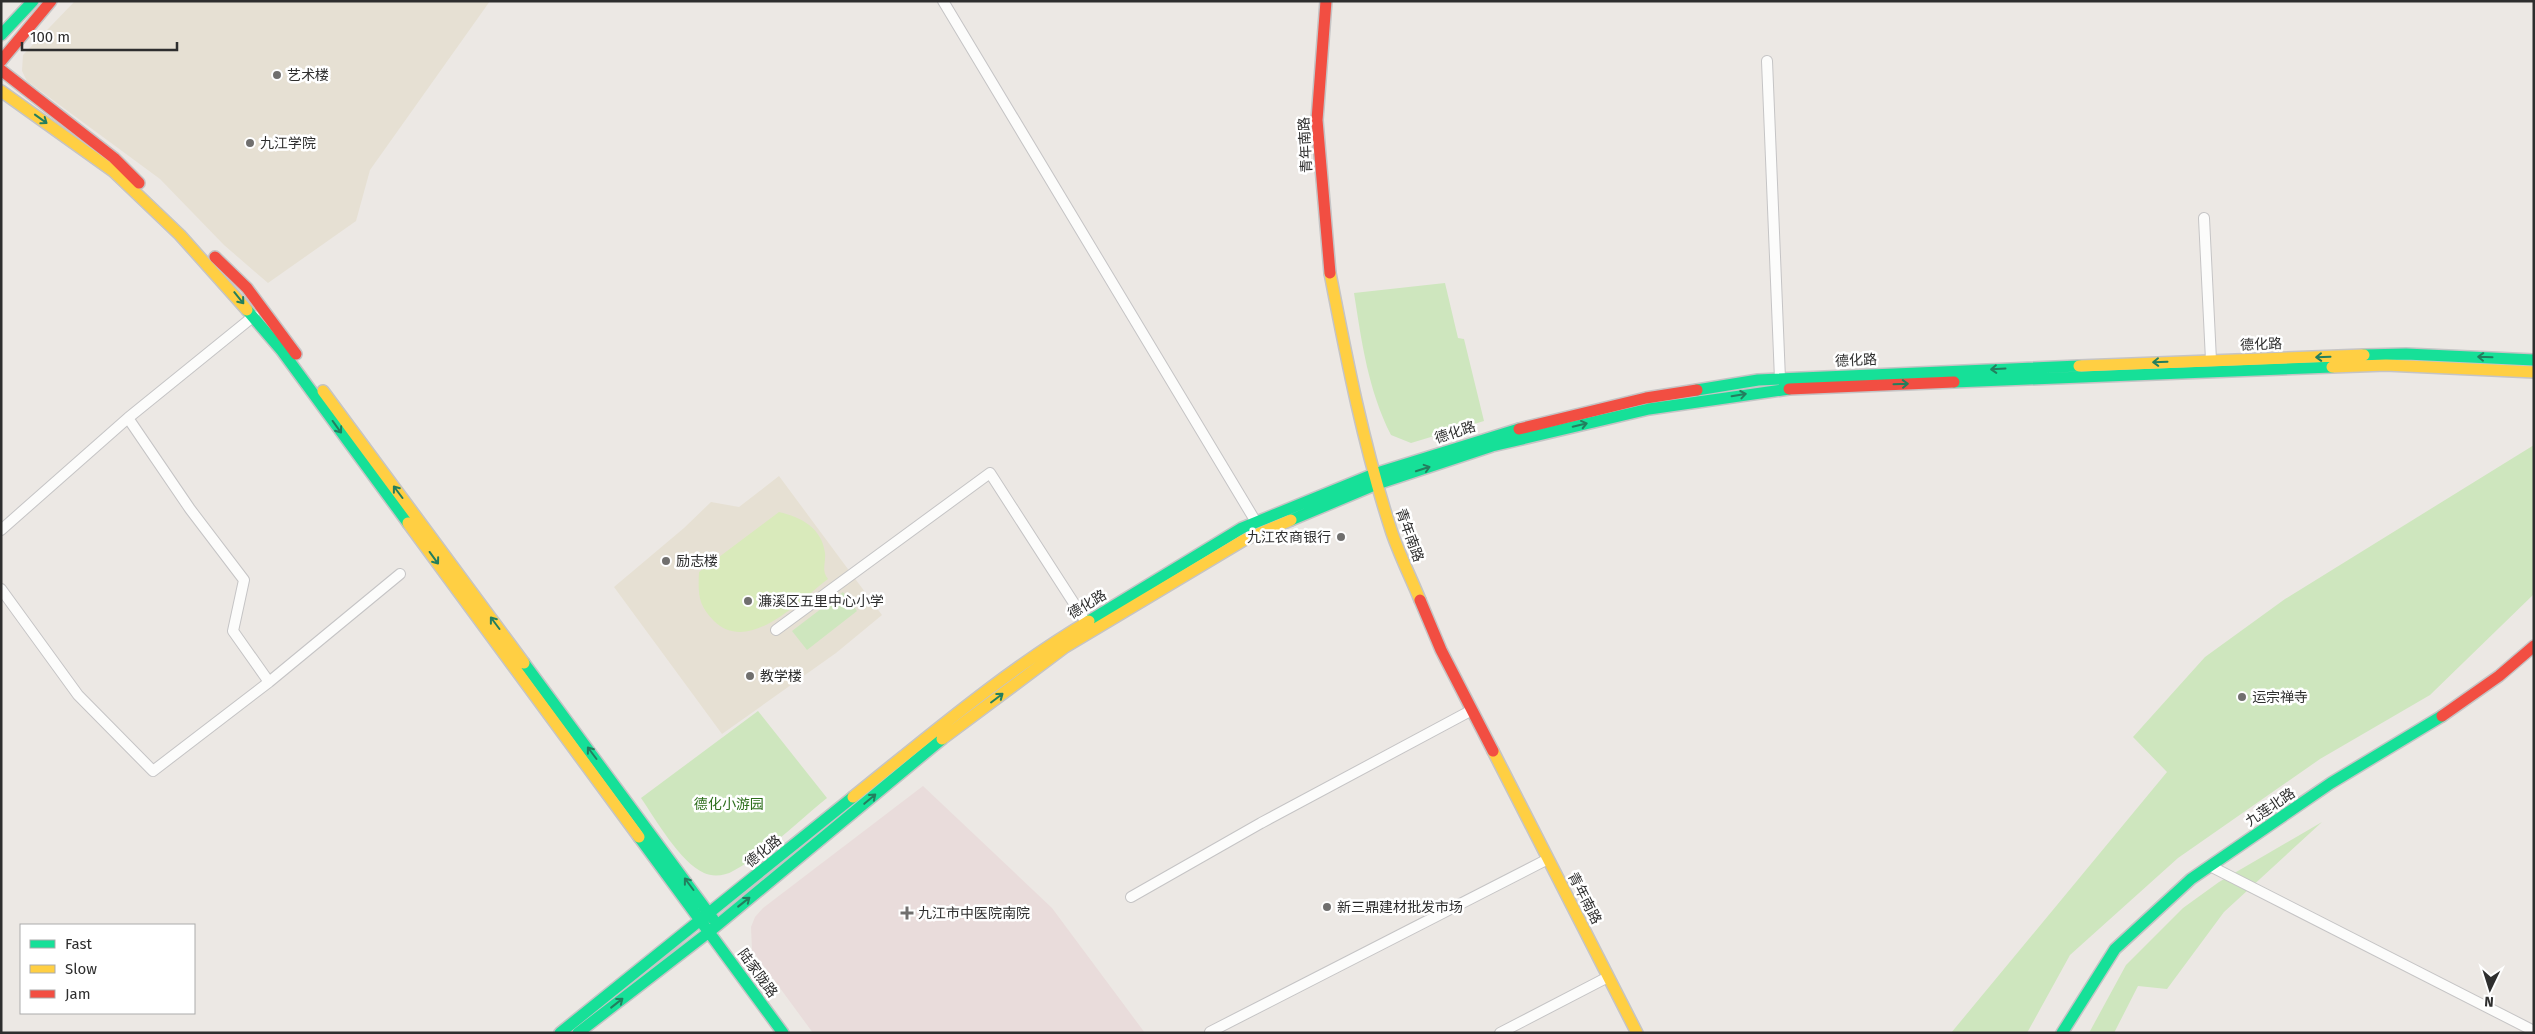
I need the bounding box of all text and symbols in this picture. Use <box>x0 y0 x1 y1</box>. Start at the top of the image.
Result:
scale bar <box>22 20 178 52</box>
text: 100 m <box>30 28 70 46</box>
place label: 艺术楼 <box>287 67 329 84</box>
marker: 艺术楼 <box>271 69 283 81</box>
one-way arrow <box>34 114 48 124</box>
street label: 青年南路 <box>1296 117 1315 173</box>
place label: 九江学院 <box>260 135 316 152</box>
marker: 九江学院 <box>244 137 256 149</box>
one-way arrow <box>233 291 244 304</box>
street label: 德化路 <box>2240 335 2282 354</box>
street label: 德化路 <box>1835 351 1877 370</box>
one-way arrow <box>2315 352 2331 361</box>
one-way arrow <box>2477 353 2493 362</box>
one-way arrow <box>2153 358 2169 367</box>
one-way arrow <box>1990 364 2006 373</box>
one-way arrow <box>1893 379 1909 388</box>
one-way arrow <box>1731 389 1747 399</box>
street label: 德化路 <box>1433 418 1478 447</box>
one-way arrow <box>332 419 343 433</box>
one-way arrow <box>1571 420 1587 429</box>
one-way arrow <box>1415 464 1431 473</box>
one-way arrow <box>393 485 403 499</box>
street label: 青年南路 <box>1392 506 1427 564</box>
place label: 九江农商银行 <box>1247 529 1331 546</box>
marker: 九江农商银行 <box>1335 531 1347 543</box>
one-way arrow <box>428 550 439 564</box>
place label: 励志楼 <box>676 553 718 570</box>
marker: 励志楼 <box>660 555 672 567</box>
street label: 德化路 <box>1065 586 1110 623</box>
place label: 濂溪区五里中心小学 <box>758 593 884 610</box>
marker: 濂溪区五里中心小学 <box>742 595 754 607</box>
one-way arrow <box>490 616 500 630</box>
place label: 教学楼 <box>760 668 802 685</box>
marker: 教学楼 <box>744 670 756 682</box>
place label: 运宗禅寺 <box>2252 689 2308 706</box>
marker: 运宗禅寺 <box>2236 691 2248 703</box>
one-way arrow <box>990 693 1004 703</box>
one-way arrow <box>587 746 597 760</box>
street label: 九莲北路 <box>2242 785 2298 830</box>
one-way arrow <box>863 794 876 805</box>
park label: 德化小游园 <box>694 796 764 813</box>
street label: 德化路 <box>742 832 785 871</box>
street label: 青年南路 <box>1564 869 1605 927</box>
one-way arrow <box>683 878 694 891</box>
one-way arrow <box>737 897 751 907</box>
place label: 新三鼎建材批发市场 <box>1337 899 1463 916</box>
marker: 新三鼎建材批发市场 <box>1321 901 1333 913</box>
place label: 九江市中医院南院 <box>918 905 1030 922</box>
marker: 九江市中医院南院 <box>900 906 914 920</box>
legend <box>20 924 195 1014</box>
text: Fast <box>65 935 92 953</box>
street label: 陆家陇路 <box>734 946 781 1001</box>
text: Slow <box>65 960 97 978</box>
north arrow <box>2465 964 2515 1014</box>
text: Jam <box>65 985 91 1003</box>
text: N <box>2484 993 2494 1010</box>
one-way arrow <box>610 998 624 1008</box>

